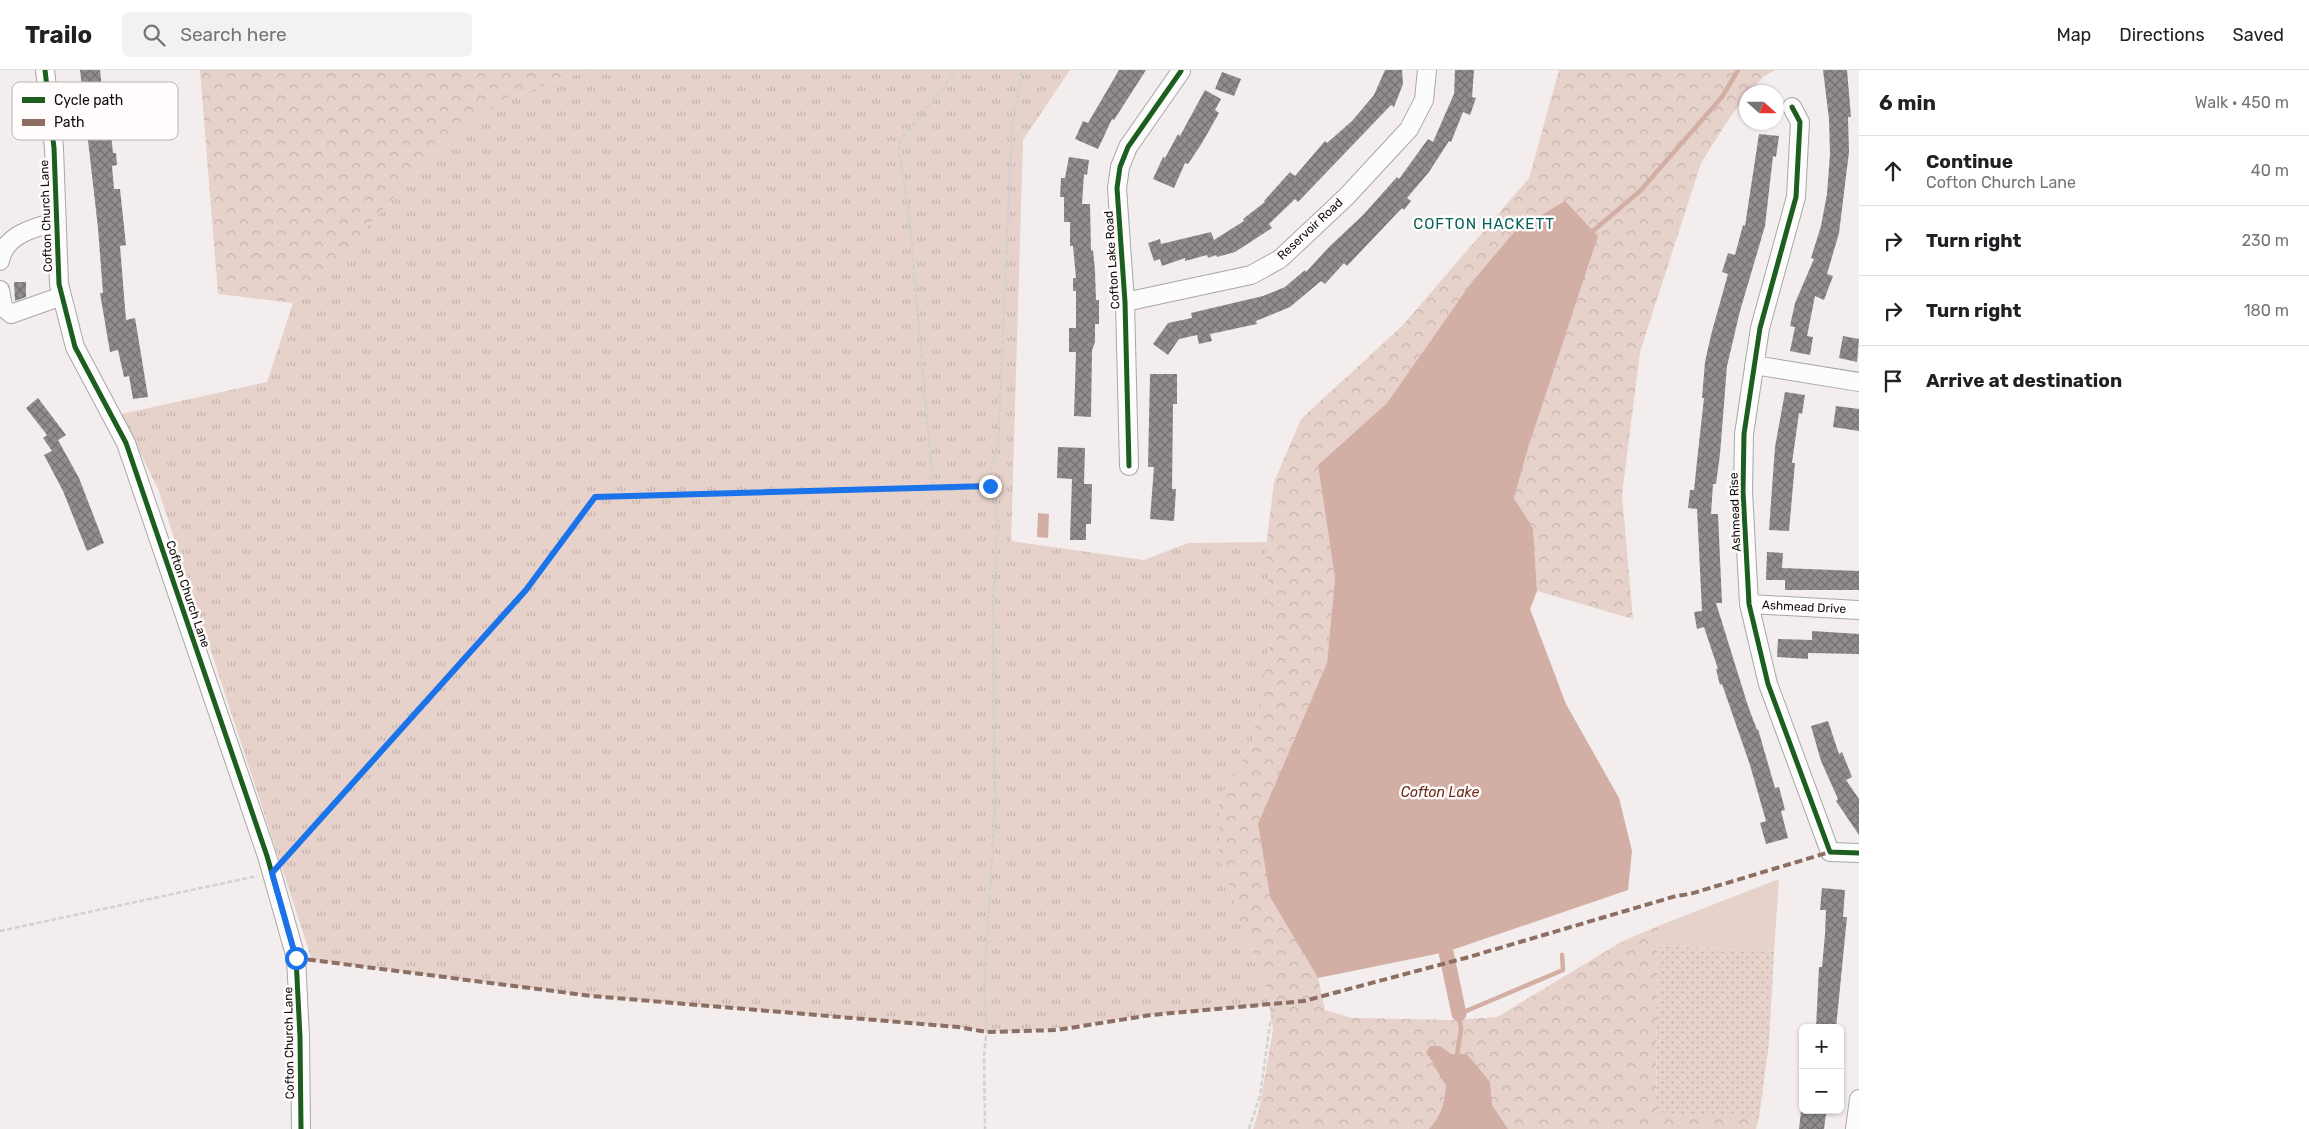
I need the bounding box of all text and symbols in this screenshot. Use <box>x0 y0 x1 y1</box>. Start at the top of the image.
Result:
search box <box>122 12 472 57</box>
text: Trailo <box>25 21 92 49</box>
icon: search <box>140 21 168 49</box>
text: Search here <box>180 23 287 46</box>
text: Map <box>2056 24 2091 46</box>
text: Directions <box>2119 24 2205 46</box>
text: Saved <box>2233 24 2284 46</box>
legend <box>12 82 178 140</box>
north arrow <box>1739 85 1784 130</box>
text: 6 min <box>1879 90 1936 115</box>
text: Cycle path <box>54 92 123 109</box>
text: Walk · 450 m <box>2195 93 2289 112</box>
text: Path <box>54 114 85 131</box>
text: Continue <box>1926 150 2013 173</box>
icon: ahead <box>1879 157 1907 185</box>
street label: Cofton Church Lane <box>37 159 55 272</box>
text: 40 m <box>2251 161 2289 180</box>
text: Cofton Church Lane <box>1926 173 2076 192</box>
street label: Reservoir Road <box>1275 195 1345 263</box>
street label: Cofton Lake Road <box>1102 210 1122 310</box>
district label: COFTON HACKETT <box>1413 215 1555 233</box>
icon: right <box>1879 227 1907 255</box>
text: Turn right <box>1926 229 2021 252</box>
text: 230 m <box>2242 231 2289 250</box>
icon: right <box>1879 297 1907 325</box>
text: Turn right <box>1926 299 2021 322</box>
text: 180 m <box>2244 301 2289 320</box>
icon: arrive <box>1879 367 1907 395</box>
text: Arrive at destination <box>1926 369 2122 392</box>
street label: Ashmead Rise <box>1727 472 1743 552</box>
route end <box>979 475 1002 498</box>
street label: Cofton Church Lane <box>163 539 213 650</box>
street label: Ashmead Drive <box>1761 598 1847 616</box>
water label: Cofton Lake <box>1401 784 1479 801</box>
route start <box>285 947 308 970</box>
street label: Cofton Church Lane <box>281 986 297 1099</box>
map controls <box>1799 1024 1844 1114</box>
button: + <box>1799 1024 1844 1069</box>
button: − <box>1799 1069 1844 1114</box>

